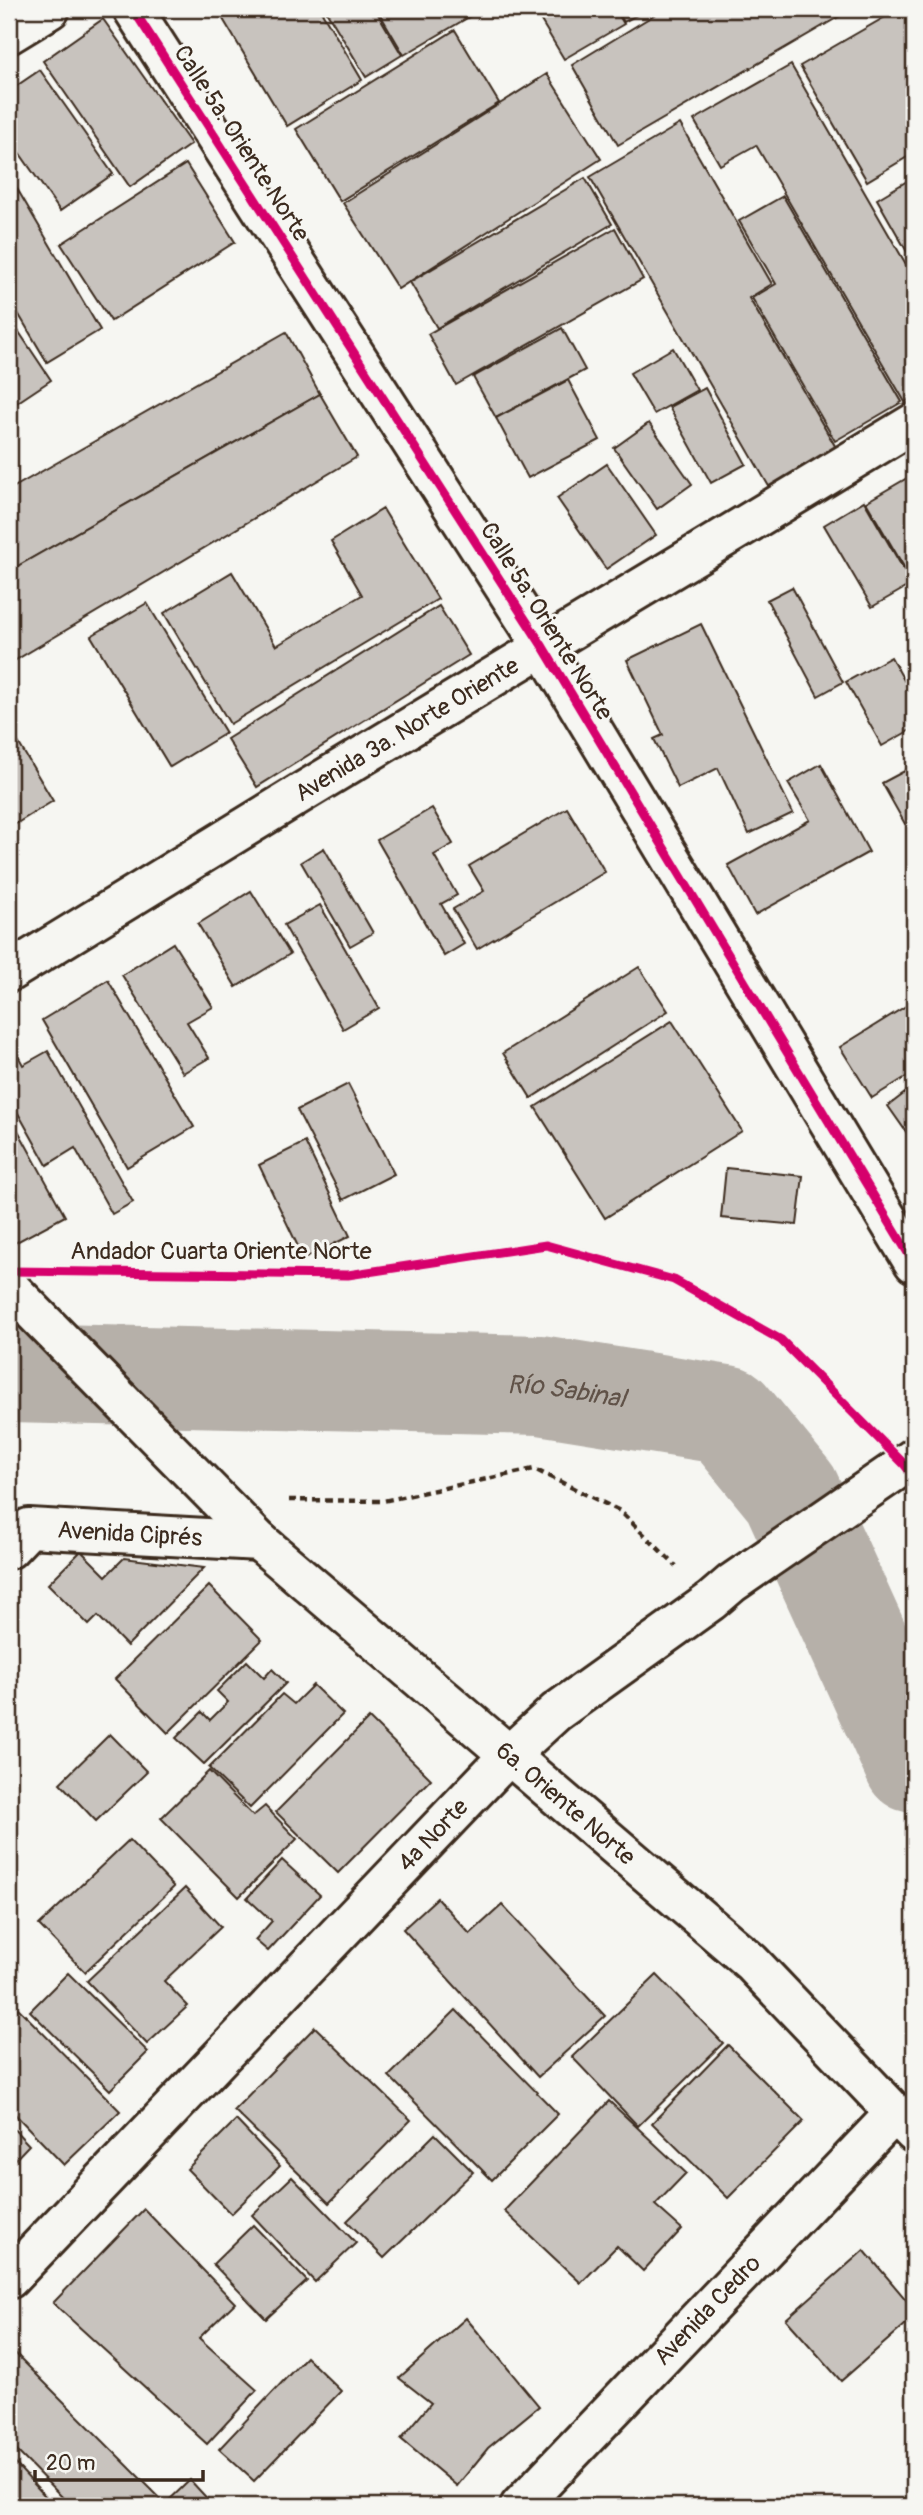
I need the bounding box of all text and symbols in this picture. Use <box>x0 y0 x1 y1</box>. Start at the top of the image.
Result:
street label: Calle 5a. Oriente Norte <box>167 40 316 247</box>
street label: Calle 5a. Oriente Norte <box>474 517 619 726</box>
street label: Avenida 3a. Norte Oriente <box>290 651 524 808</box>
street label: Andador Cuarta Oriente Norte <box>70 1237 372 1266</box>
water label: Río Sabinal <box>507 1369 631 1416</box>
street label: Avenida Ciprés <box>57 1516 203 1553</box>
street label: 6a. Oriente Norte <box>490 1736 641 1872</box>
street label: 4a Norte <box>392 1793 475 1878</box>
street label: Avenida Cedro <box>648 2249 767 2372</box>
scale bar <box>35 2438 203 2482</box>
text: 20 m <box>46 2450 95 2477</box>

